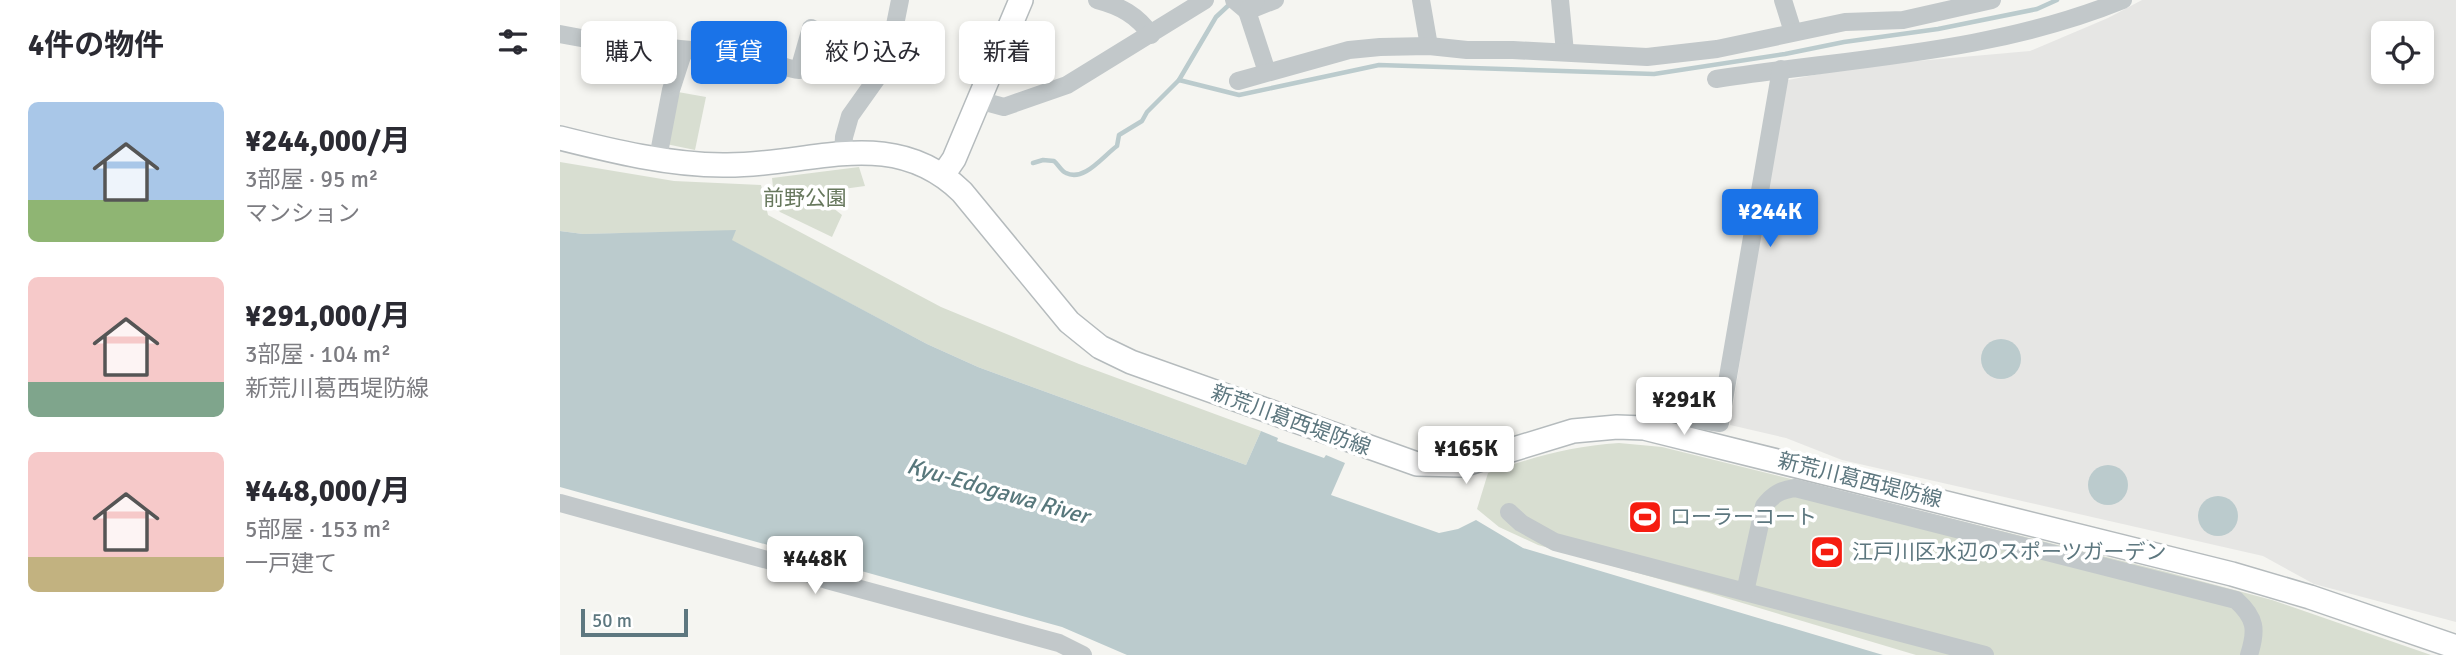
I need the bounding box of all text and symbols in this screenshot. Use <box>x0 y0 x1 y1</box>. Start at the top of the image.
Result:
chip: 購入 <box>581 21 677 84</box>
chip: 賃貸 <box>691 21 787 84</box>
chip: 絞り込み <box>801 21 945 84</box>
chip: 新着 <box>959 21 1055 84</box>
map controls <box>2371 21 2434 84</box>
button: locate <box>2371 21 2434 84</box>
icon: filters <box>494 23 532 61</box>
text: 4件の物件 <box>28 27 164 64</box>
text: ¥244,000/月 <box>245 123 411 160</box>
icon: home <box>84 130 168 214</box>
text: 3部屋 · 95 m² <box>245 165 378 194</box>
park label: 前野公園 <box>763 185 847 211</box>
pin: ¥244K <box>1721 190 1819 249</box>
text: ¥244K <box>1738 197 1802 226</box>
text: マンション <box>245 199 360 228</box>
text: ¥291,000/月 <box>245 298 411 335</box>
icon: home <box>84 305 168 389</box>
text: 3部屋 · 104 m² <box>245 340 391 369</box>
text: 新荒川葛西堤防線 <box>245 374 429 403</box>
pin: ¥291K <box>1635 378 1733 437</box>
street label: 新荒川葛西堤防線 <box>1208 379 1374 461</box>
text: ¥291K <box>1652 385 1716 414</box>
pin: ¥165K <box>1417 426 1515 486</box>
text: ¥165K <box>1434 434 1498 463</box>
street label: 新荒川葛西堤防線 <box>1775 447 1945 513</box>
water label: Kyu-Edogawa River <box>904 451 1096 532</box>
text: ¥448,000/月 <box>245 473 411 510</box>
icon: home <box>84 480 168 564</box>
sports icon: ローラーコート <box>1626 498 1664 536</box>
place label: ローラーコート <box>1670 504 1817 530</box>
text: 5部屋 · 153 m² <box>245 515 391 544</box>
sports icon: 江戸川区水辺のスポーツガーデン <box>1808 533 1846 571</box>
pin: ¥448K <box>766 536 864 596</box>
place label: 江戸川区水辺のスポーツガーデン <box>1852 539 2167 565</box>
text: ¥448K <box>783 544 847 573</box>
text: 一戸建て <box>245 549 337 578</box>
scale bar <box>581 606 688 638</box>
text: 50 m <box>592 609 632 633</box>

